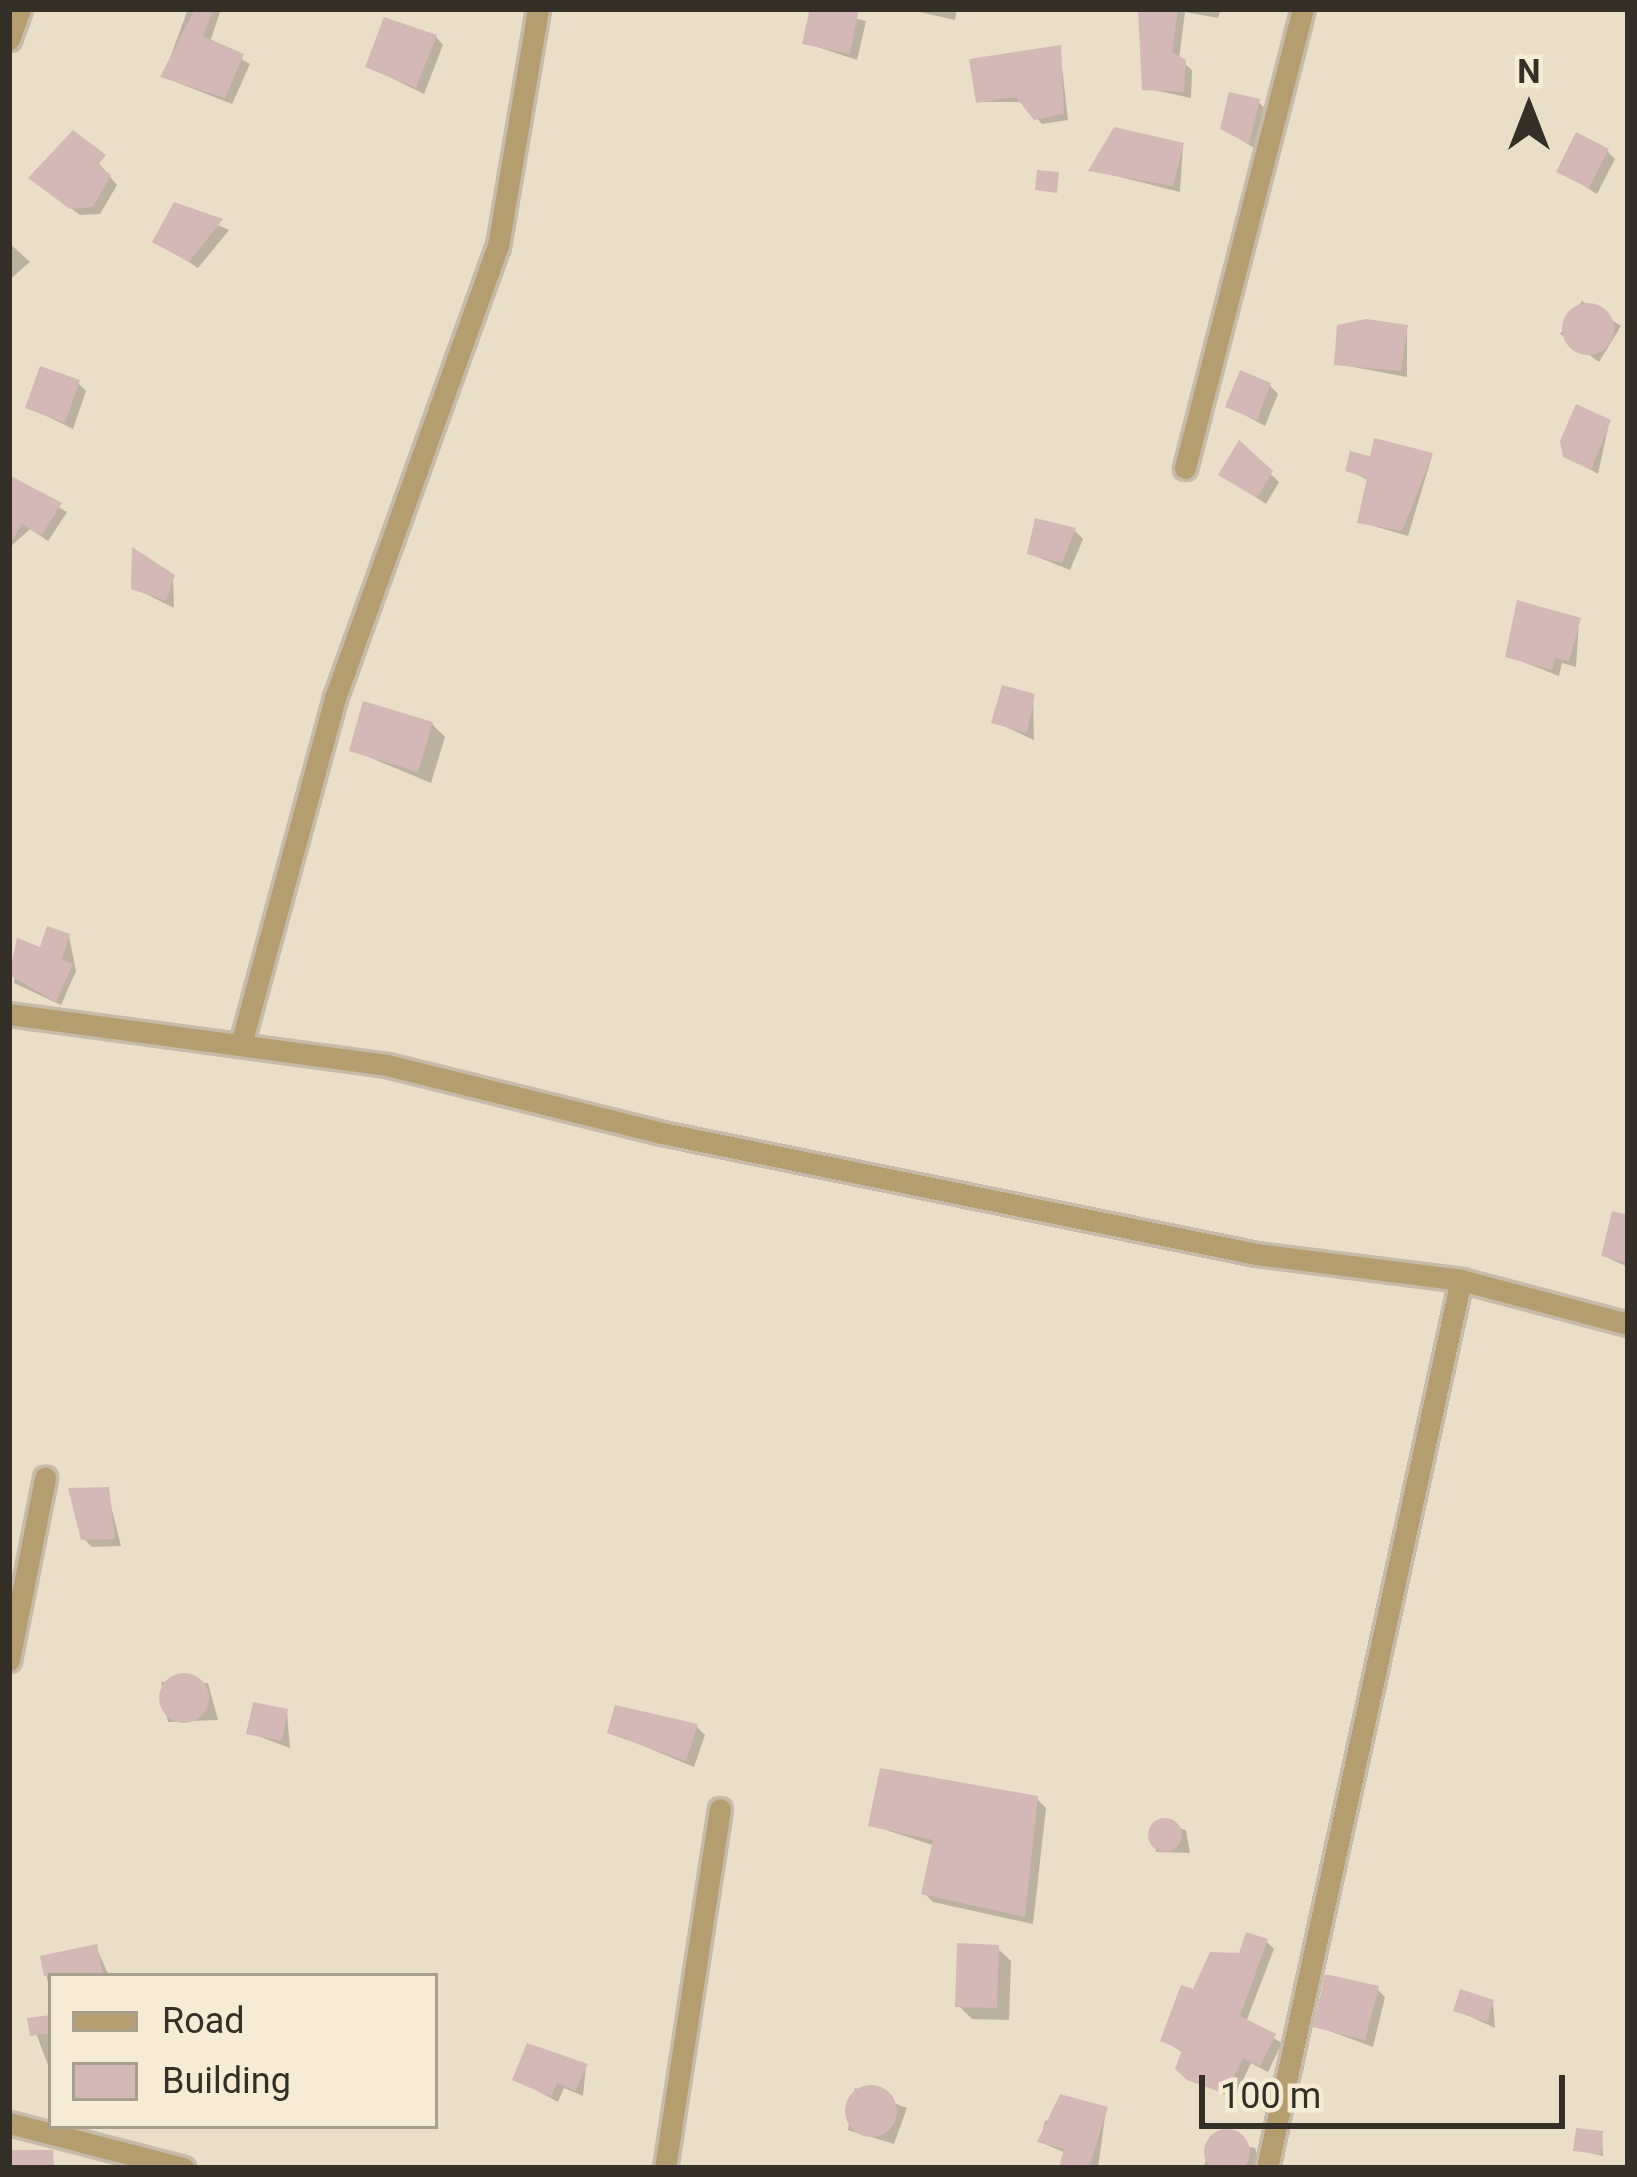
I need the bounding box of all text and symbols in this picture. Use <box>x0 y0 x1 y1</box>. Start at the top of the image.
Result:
north arrow <box>1469 48 1589 168</box>
text: N <box>1517 52 1541 91</box>
legend <box>48 1973 438 2129</box>
text: Road <box>162 2000 245 2042</box>
scale bar <box>1205 2051 1571 2125</box>
text: Building <box>162 2060 291 2102</box>
text: 100 m <box>1220 2075 1321 2117</box>

